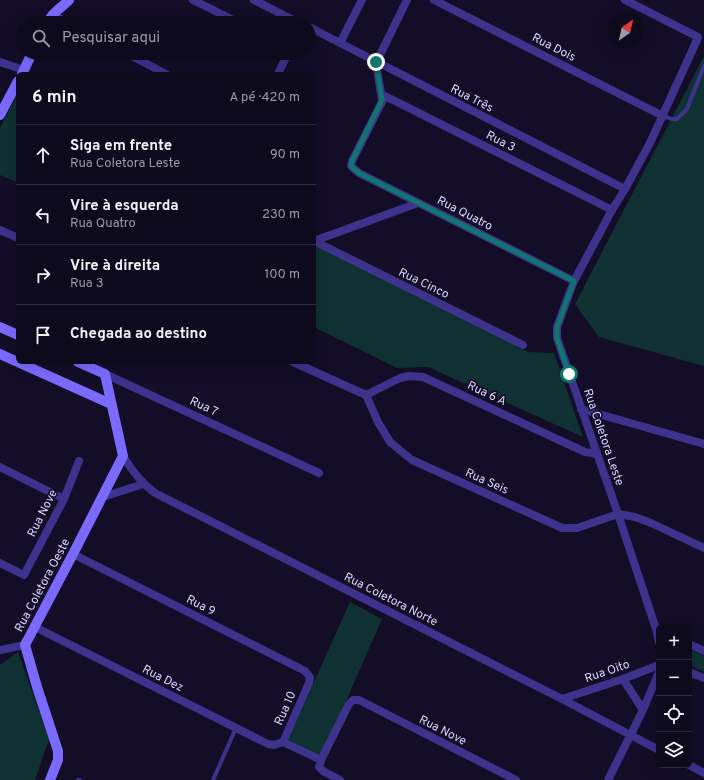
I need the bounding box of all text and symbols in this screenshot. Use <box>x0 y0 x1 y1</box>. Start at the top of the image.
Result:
north arrow <box>608 12 644 48</box>
search box <box>16 16 316 60</box>
icon: search <box>30 27 52 49</box>
text: Pesquisar aqui <box>62 29 160 48</box>
street label: Rua Dois <box>529 30 578 66</box>
route end <box>367 53 385 71</box>
street label: Rua Três <box>447 81 496 116</box>
text: 6 min <box>32 87 76 109</box>
text: A pé · 420 m <box>230 90 300 106</box>
street label: Rua 3 <box>483 128 518 156</box>
text: Siga em frente <box>70 137 172 156</box>
icon: ahead <box>32 144 54 166</box>
text: 90 m <box>270 147 300 163</box>
text: Rua Coletora Leste <box>70 156 180 172</box>
street label: Rua Quatro <box>434 193 495 235</box>
text: Vire à esquerda <box>70 197 179 216</box>
icon: left <box>32 204 54 226</box>
text: 230 m <box>262 207 300 223</box>
text: Rua Quatro <box>70 216 136 232</box>
text: Vire à direita <box>70 257 160 276</box>
icon: right <box>32 264 54 286</box>
street label: Rua Cinco <box>396 265 452 303</box>
text: 100 m <box>264 267 300 283</box>
text: Rua 3 <box>70 276 104 292</box>
icon: arrive <box>32 324 54 346</box>
text: Chegada ao destino <box>70 325 207 344</box>
route start <box>560 365 578 383</box>
street label: Rua 6 A <box>464 378 509 410</box>
street label: Rua Coletora Leste <box>579 387 627 488</box>
street label: Rua 7 <box>187 393 220 420</box>
street label: Rua Seis <box>462 465 511 499</box>
street label: Rua Nove <box>24 487 62 540</box>
street label: Rua Coletora Oeste <box>11 536 74 635</box>
street label: Rua Coletora Norte <box>341 569 440 630</box>
street label: Rua 9 <box>183 592 218 620</box>
map controls <box>656 624 692 768</box>
button: + <box>656 624 692 660</box>
street label: Rua Oito <box>583 657 632 687</box>
button: − <box>656 660 692 696</box>
street label: Rua Dez <box>139 662 186 696</box>
street label: Rua 10 <box>271 689 301 728</box>
button: locate <box>656 696 692 732</box>
street label: Rua Nove <box>416 712 469 750</box>
button: layers <box>656 732 692 768</box>

